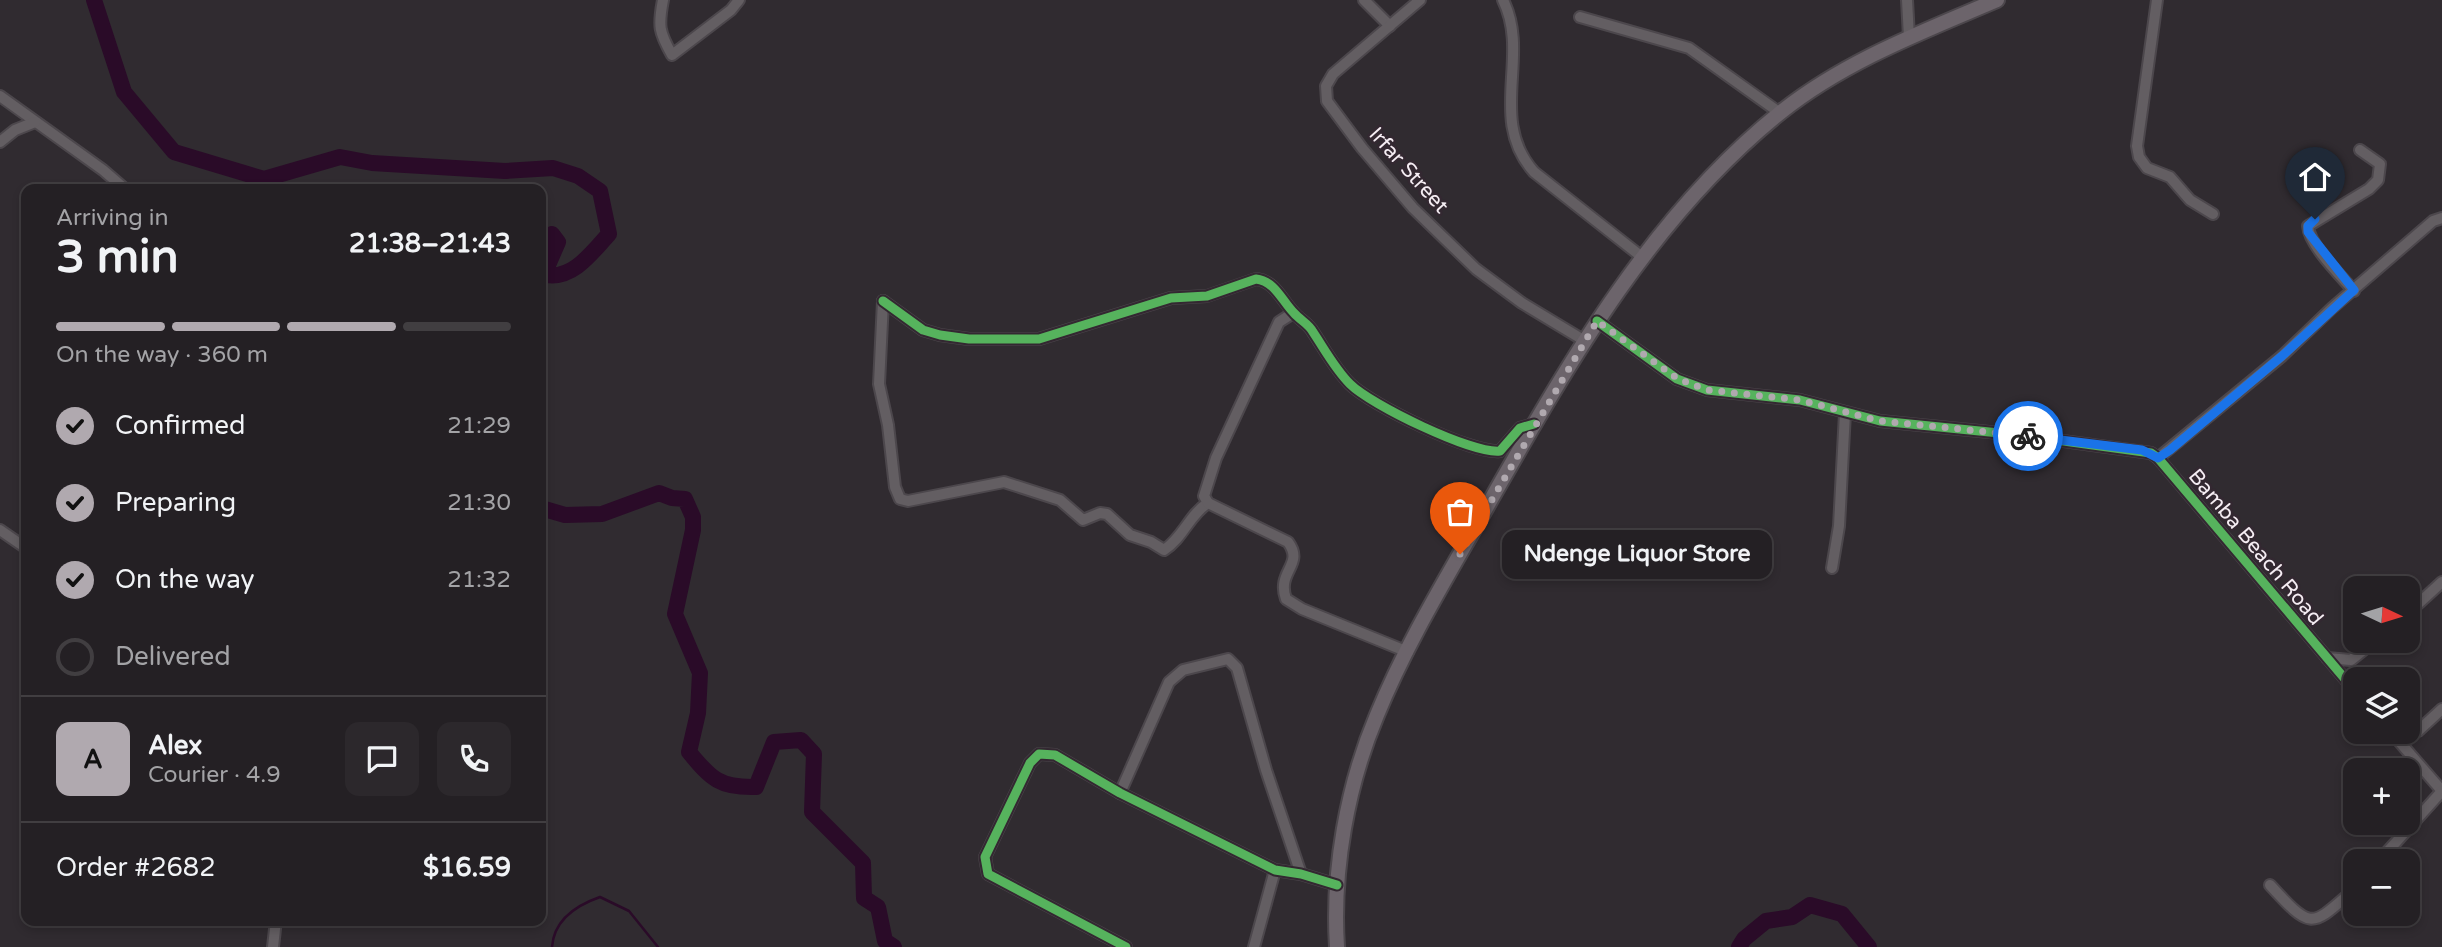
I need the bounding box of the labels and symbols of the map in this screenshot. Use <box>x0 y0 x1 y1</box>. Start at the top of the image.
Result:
street label: Irfar Street <box>1364 122 1454 218</box>
pin <box>2285 147 2345 219</box>
courier <box>1993 401 2063 471</box>
street label: Bamba Beach Road <box>2183 464 2328 631</box>
pin <box>1430 482 1490 554</box>
callout: Ndenge Liquor Store <box>1502 530 1772 578</box>
north arrow <box>2343 576 2420 653</box>

